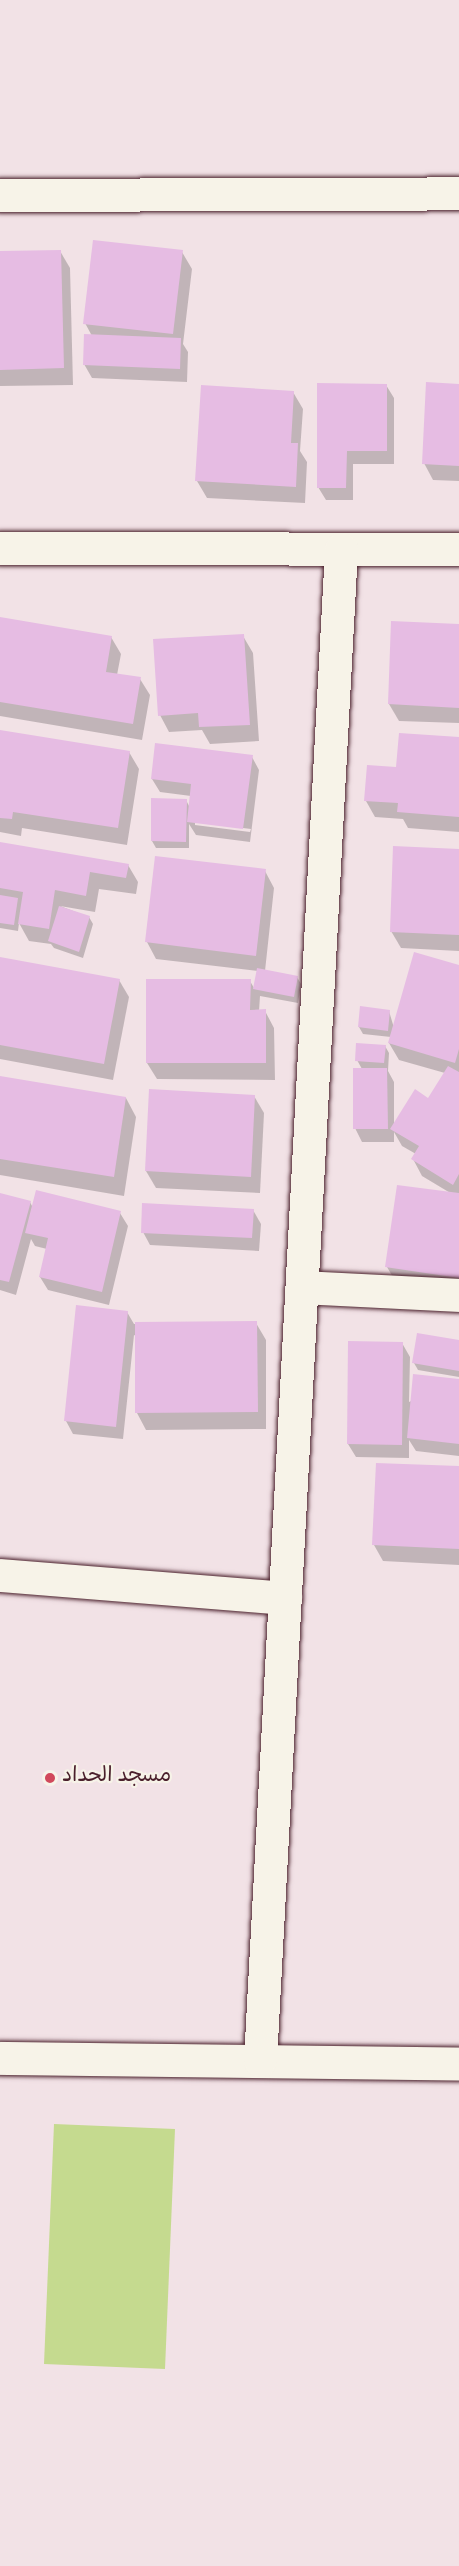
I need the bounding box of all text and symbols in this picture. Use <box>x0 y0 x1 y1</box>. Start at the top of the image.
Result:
place label: مسجد الحداد <box>62 1765 171 1791</box>
marker: مسجد الحداد <box>43 1771 57 1785</box>

